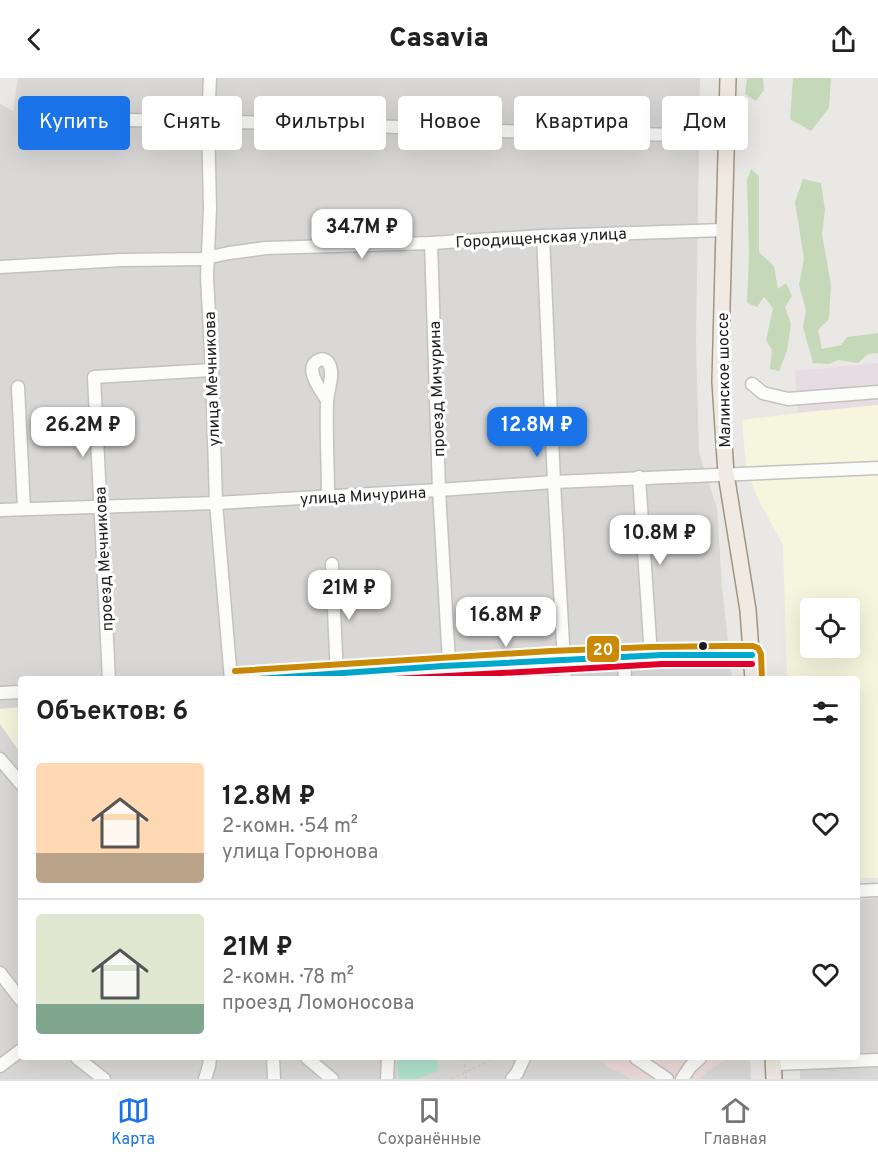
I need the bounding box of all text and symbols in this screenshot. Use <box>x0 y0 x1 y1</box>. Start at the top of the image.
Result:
text: Casavia <box>389 22 489 56</box>
icon: back <box>18 23 51 56</box>
icon: share <box>827 23 860 56</box>
chip: Купить <box>18 96 130 150</box>
chip: Снять <box>142 96 242 150</box>
chip: Фильтры <box>254 96 386 150</box>
chip: Новое <box>398 96 502 150</box>
chip: Квартира <box>514 96 650 150</box>
chip: Дом <box>662 96 748 150</box>
pin: 34.7M ₽ <box>307 209 417 260</box>
text: 34.7M ₽ <box>326 215 398 241</box>
street label: Городищенская улица <box>455 225 627 253</box>
street label: улица Мечникова <box>201 311 225 447</box>
street label: Малинское шоссе <box>714 312 736 448</box>
street label: проезд Мичурина <box>426 321 450 457</box>
pin: 26.2M ₽ <box>28 407 138 458</box>
pin: 12.8M ₽ <box>482 407 592 458</box>
text: 26.2M ₽ <box>45 413 121 439</box>
text: 12.8M ₽ <box>501 413 573 439</box>
street label: улица Мичурина <box>299 484 427 510</box>
street label: проезд Мечникова <box>91 486 119 632</box>
pin: 10.8M ₽ <box>605 515 715 566</box>
text: 10.8M ₽ <box>624 521 696 547</box>
pin: 21M ₽ <box>307 570 391 621</box>
text: 21M ₽ <box>322 576 376 602</box>
pin: 16.8M ₽ <box>451 597 561 648</box>
map controls <box>800 598 860 658</box>
button: locate <box>800 598 860 658</box>
text: 16.8M ₽ <box>470 603 542 629</box>
line badge: 20 <box>586 635 620 663</box>
unlabelled marker <box>697 640 709 652</box>
text: 20 <box>593 641 613 661</box>
text: Объектов: 6 <box>36 696 188 729</box>
icon: filters <box>809 696 842 729</box>
text: 12.8M ₽ <box>222 781 316 814</box>
icon: home <box>84 787 156 859</box>
icon: heart <box>809 807 842 840</box>
text: 2-комн. · 54 m² <box>222 814 358 840</box>
text: улица Горюнова <box>222 840 378 866</box>
text: 21M ₽ <box>222 932 293 965</box>
icon: home <box>84 938 156 1010</box>
icon: heart <box>809 958 842 991</box>
text: 2-комн. · 78 m² <box>222 965 354 991</box>
text: проезд Ломоносова <box>222 991 414 1017</box>
tab: Карта <box>111 1094 155 1150</box>
tab: Сохранённые <box>377 1094 481 1150</box>
tab: Главная <box>703 1094 767 1150</box>

